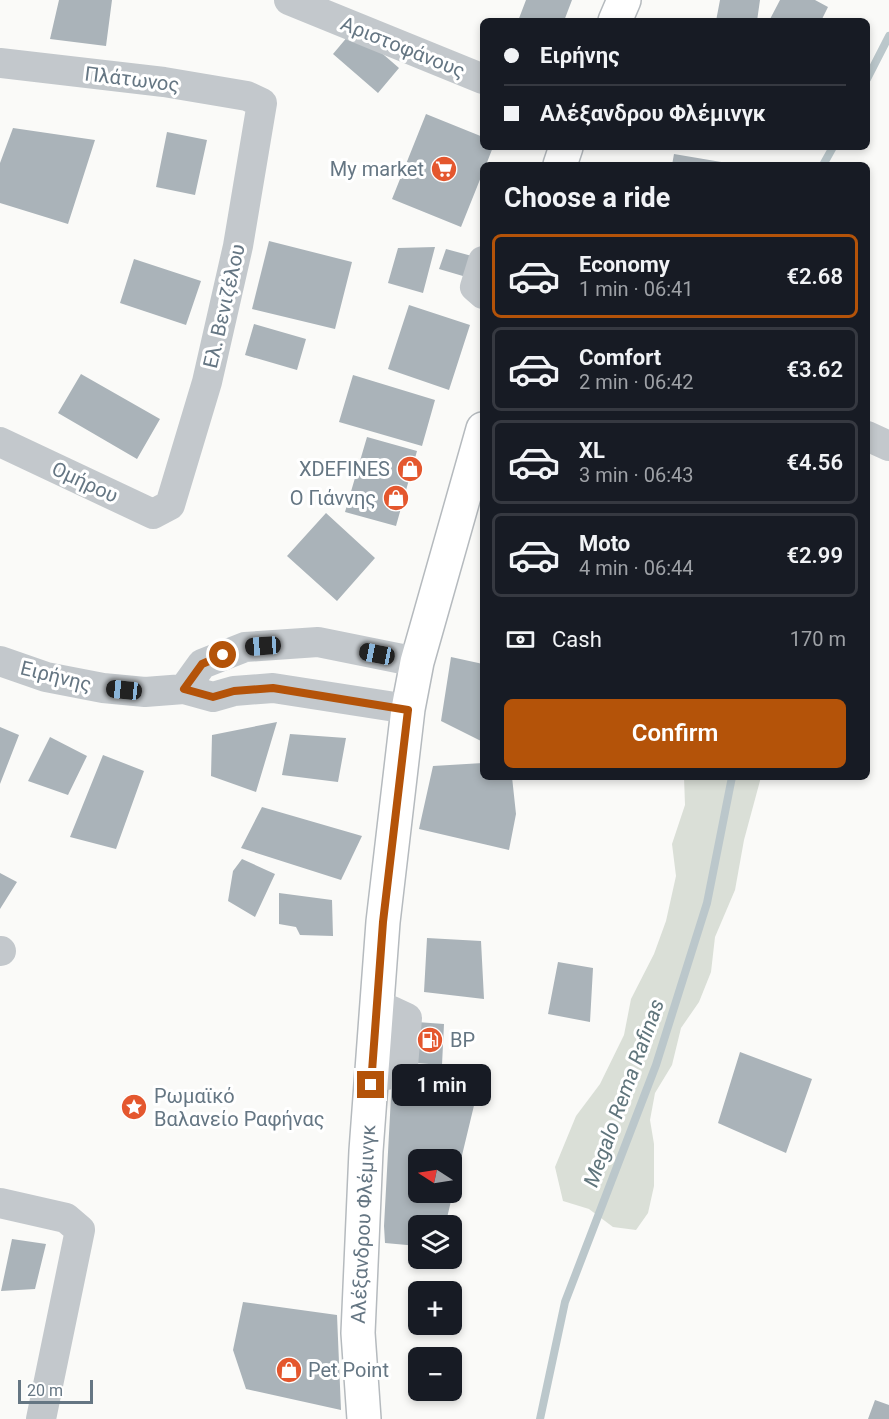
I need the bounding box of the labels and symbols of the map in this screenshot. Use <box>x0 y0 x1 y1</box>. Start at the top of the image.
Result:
street label: Αριστοφάνους <box>337 11 469 83</box>
street label: Πλάτωνος <box>83 61 181 97</box>
supermarket icon: My market <box>429 154 459 184</box>
place label: My market <box>330 157 424 181</box>
street label: Ελ. Βενιζέλου <box>198 242 250 370</box>
shop icon: XDEFINES <box>395 454 425 484</box>
street label: Ομήρου <box>48 456 122 508</box>
place label: XDEFINES <box>299 457 390 481</box>
shop icon: Ο Γιάννης <box>381 483 411 513</box>
place label: Ο Γιάννης <box>290 486 376 510</box>
car <box>244 636 282 656</box>
route start <box>209 641 236 668</box>
car <box>358 642 396 666</box>
street label: Ειρήνης <box>18 656 94 696</box>
car <box>105 679 143 701</box>
water label: Megalo Rema Rafinas <box>579 996 669 1190</box>
fuel station icon: BP <box>415 1025 445 1055</box>
place label: BP <box>450 1028 475 1052</box>
callout: 1 min <box>392 1064 491 1106</box>
route end <box>357 1071 384 1098</box>
place label: Ρωμαϊκό Βαλανείο Ραφήνας <box>154 1084 325 1131</box>
place icon: Ρωμαϊκό Βαλανείο Ραφήνας <box>119 1092 149 1122</box>
street label: Αλέξανδρου Φλέμινγκ <box>346 1124 380 1324</box>
north arrow <box>408 1149 462 1203</box>
shop icon: Pet Point <box>274 1355 304 1385</box>
place label: Pet Point <box>308 1358 389 1382</box>
scale bar <box>18 1377 93 1404</box>

